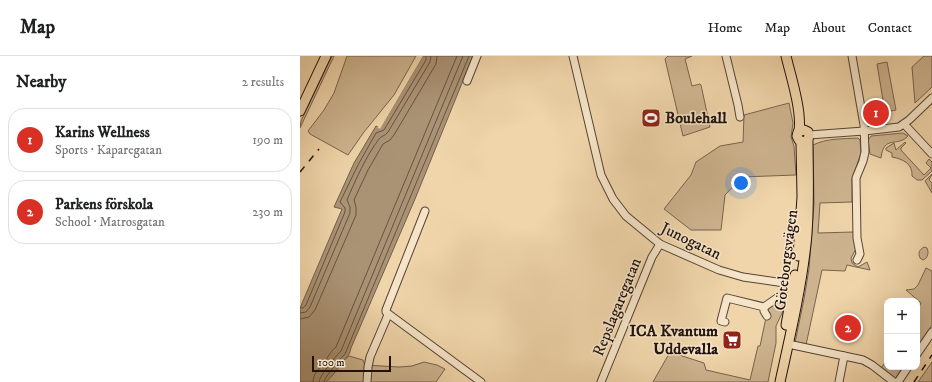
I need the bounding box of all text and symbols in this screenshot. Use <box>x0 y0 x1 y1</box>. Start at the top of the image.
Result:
text: Map <box>20 16 55 39</box>
text: Home <box>708 19 742 37</box>
text: Map <box>764 19 790 37</box>
text: About <box>812 19 846 37</box>
text: Contact <box>868 19 912 37</box>
text: Nearby <box>16 71 66 93</box>
text: 2 results <box>242 74 284 90</box>
pin: 1 <box>863 98 889 128</box>
sports icon: Boulehall <box>640 107 662 129</box>
place label: Boulehall <box>665 108 728 128</box>
text: Karins Wellness <box>55 123 150 142</box>
text: 1 <box>28 132 32 148</box>
text: 190 m <box>252 132 283 148</box>
text: Sports · Kaparegatan <box>55 142 162 158</box>
your location <box>731 173 751 193</box>
text: Parkens förskola <box>55 195 153 214</box>
text: 2 <box>27 204 33 220</box>
text: 230 m <box>252 204 283 220</box>
street label: Göteborgsvägen <box>770 208 802 312</box>
text: School · Matrosgatan <box>55 214 165 230</box>
street label: Junogatan <box>656 217 725 264</box>
street label: Repslagaregatan <box>588 254 646 359</box>
map controls <box>884 298 920 370</box>
button: + <box>884 298 920 334</box>
pin: 2 <box>835 313 861 343</box>
place label: ICA Kvantum Uddevalla <box>630 321 719 359</box>
supermarket icon: ICA Kvantum Uddevalla <box>721 329 743 351</box>
button: − <box>884 334 920 370</box>
scale bar <box>312 354 391 373</box>
text: 100 m <box>318 356 344 370</box>

